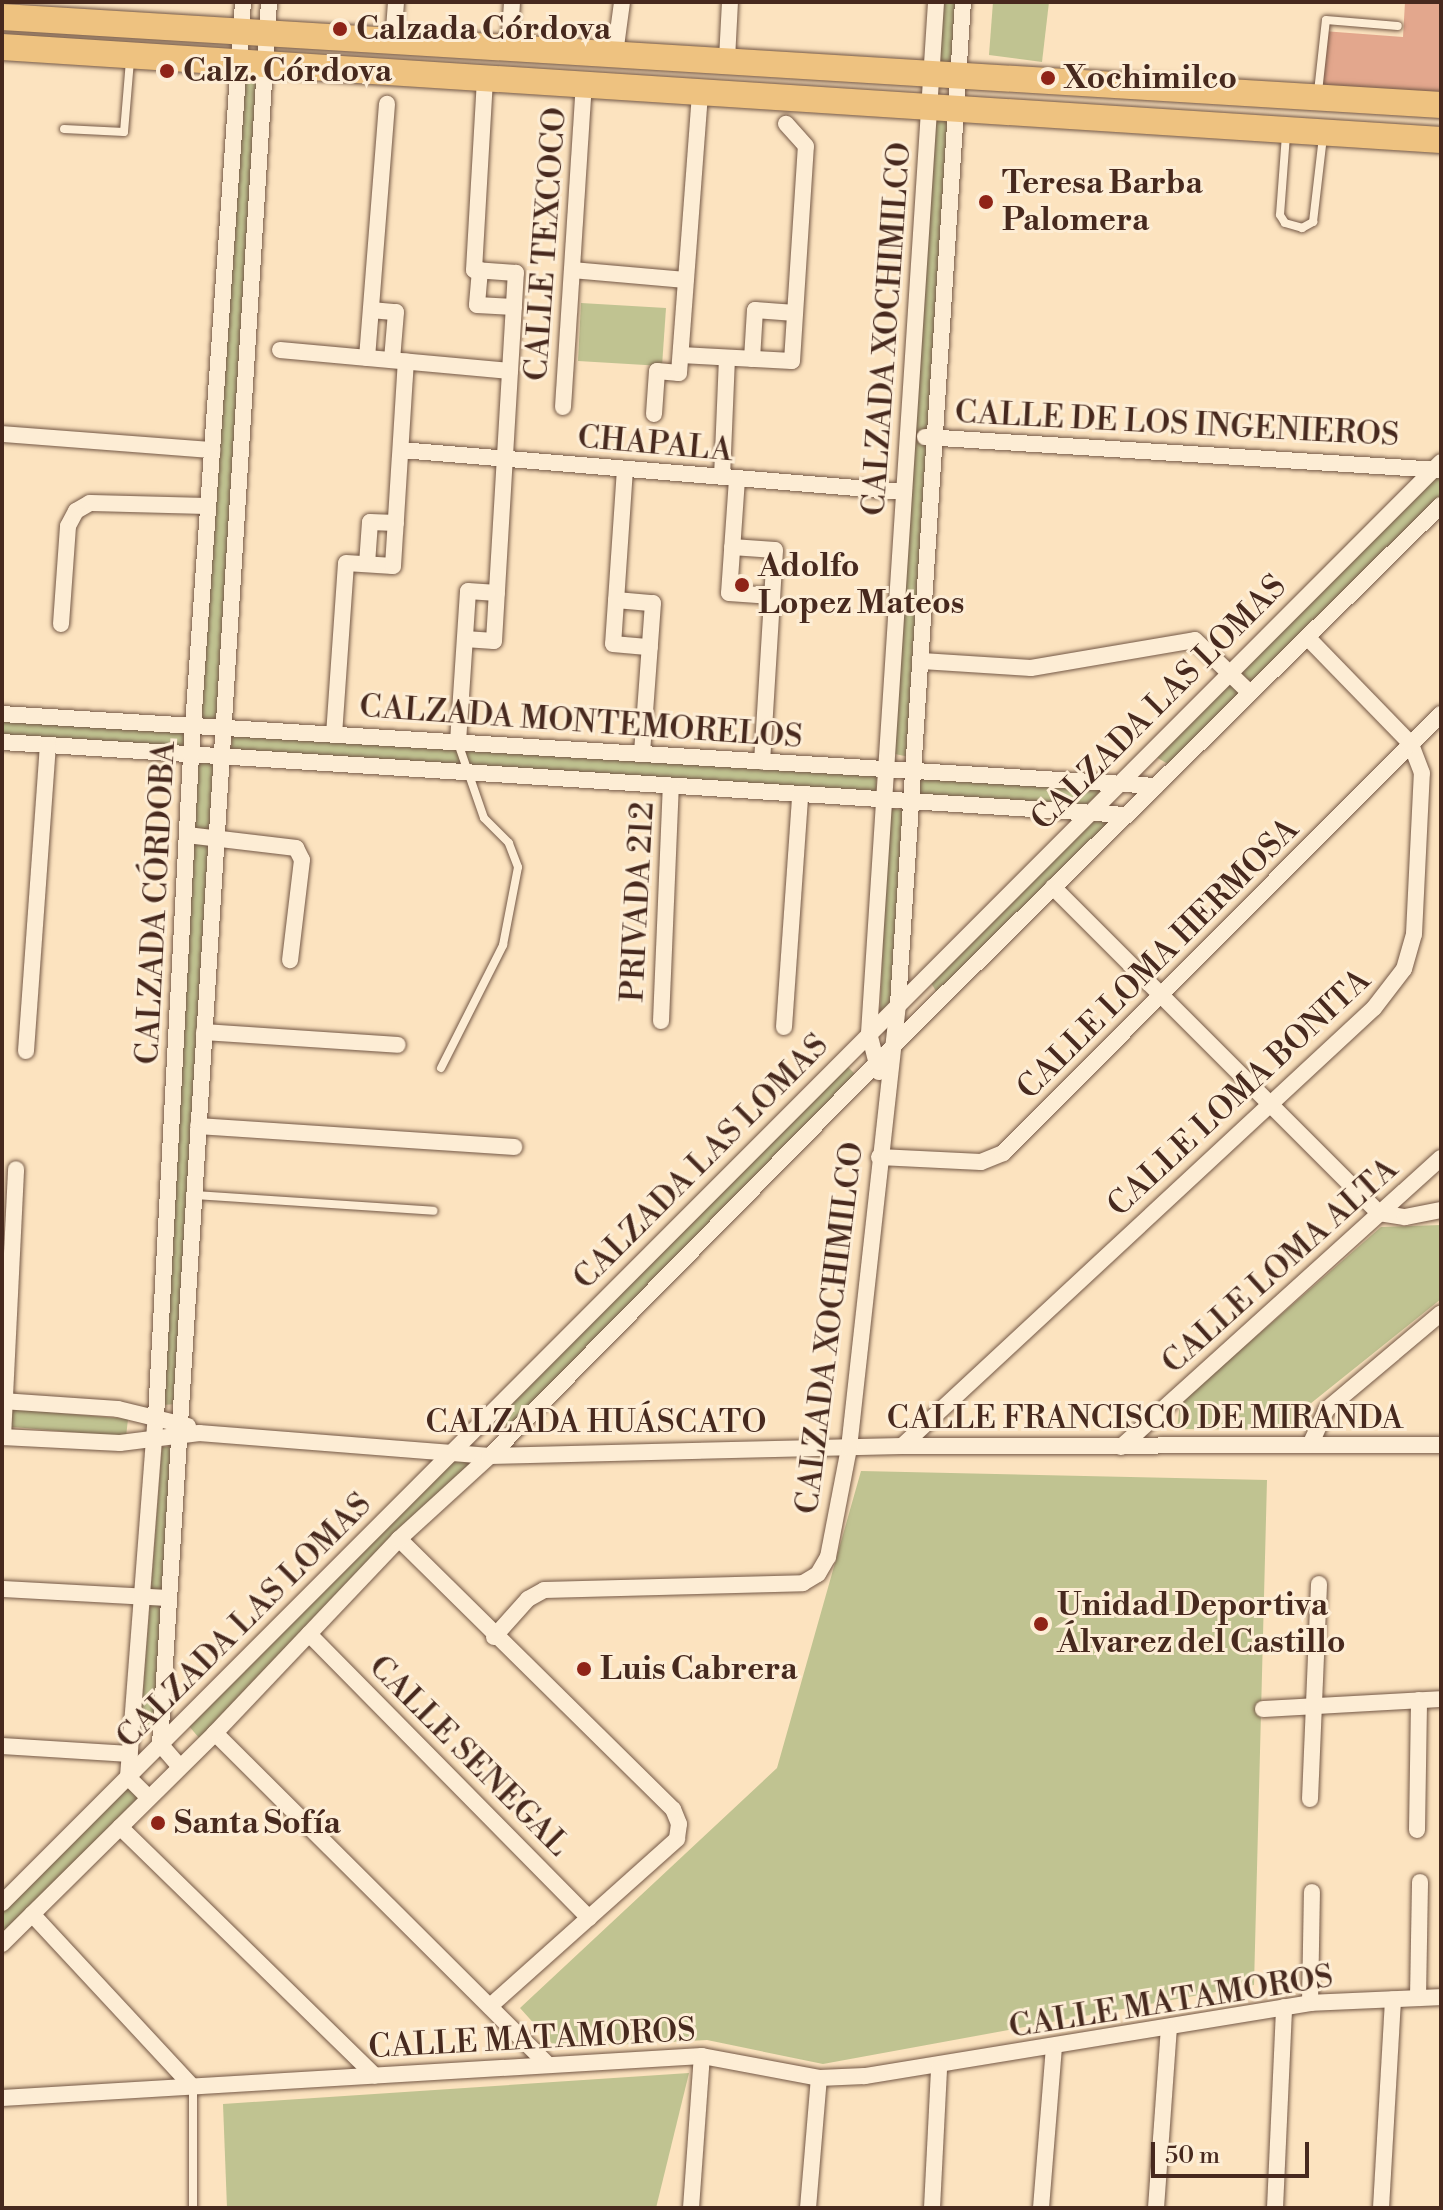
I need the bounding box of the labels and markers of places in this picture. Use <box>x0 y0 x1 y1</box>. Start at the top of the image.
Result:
place label: Calzada Córdova <box>356 10 611 48</box>
marker: Calzada Córdova <box>331 20 349 38</box>
place label: Calz. Córdova <box>183 52 392 90</box>
place label: Xochimilco <box>1064 59 1237 97</box>
marker: Calz. Córdova <box>158 62 176 80</box>
marker: Xochimilco <box>1039 69 1057 87</box>
place label: Teresa Barba Palomera <box>1002 165 1203 240</box>
marker: Teresa Barba Palomera <box>977 193 995 211</box>
place label: Adolfo Lopez Mateos <box>758 548 965 623</box>
marker: Adolfo Lopez Mateos <box>733 576 751 594</box>
place label: Unidad Deportiva Álvarez del Castillo <box>1057 1587 1346 1662</box>
marker: Unidad Deportiva Álvarez del Castillo <box>1032 1615 1050 1633</box>
place label: Luis Cabrera <box>600 1650 797 1688</box>
marker: Luis Cabrera <box>575 1660 593 1678</box>
place label: Santa Sofía <box>174 1804 341 1842</box>
marker: Santa Sofía <box>149 1814 167 1832</box>

